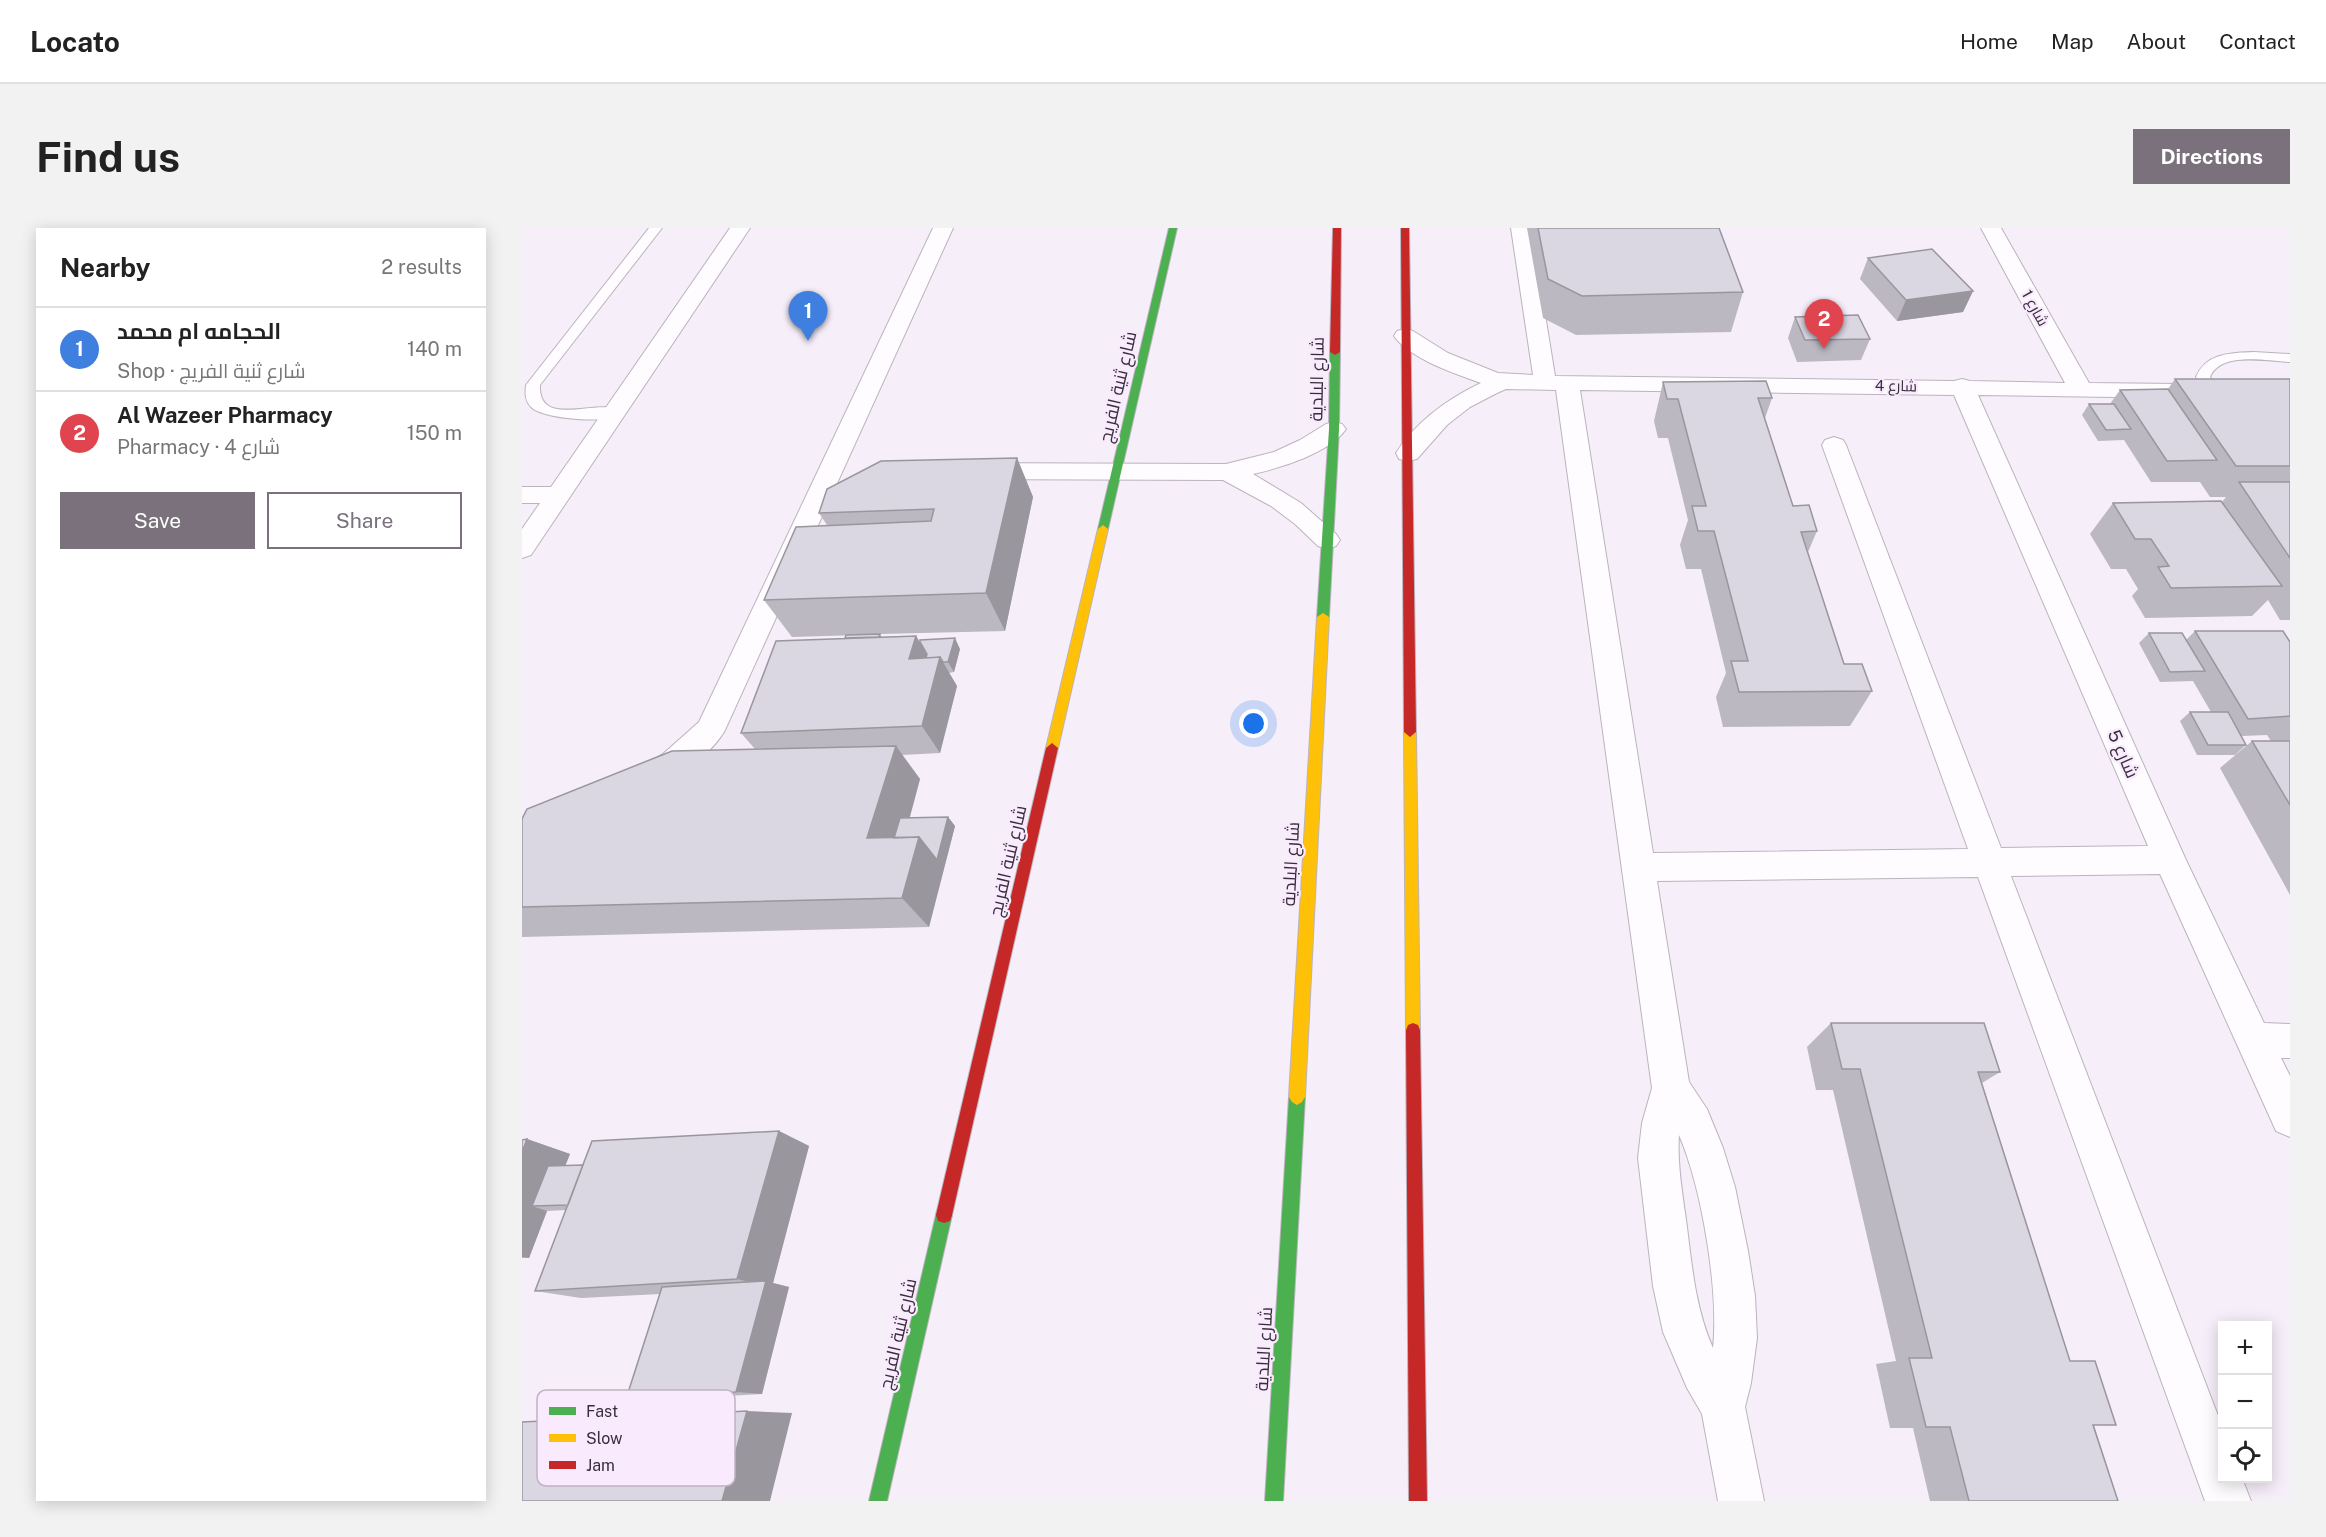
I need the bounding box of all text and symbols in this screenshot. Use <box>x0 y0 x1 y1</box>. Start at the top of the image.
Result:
text: Locato <box>30 25 120 58</box>
text: Home <box>1960 29 2018 54</box>
text: Map <box>2051 29 2094 54</box>
text: About <box>2127 29 2186 54</box>
text: Contact <box>2219 29 2296 54</box>
button: Directions <box>2133 129 2290 184</box>
text: Find us <box>36 132 180 181</box>
text: Nearby <box>60 252 150 283</box>
text: 2 results <box>381 255 462 279</box>
street label: شارع 1 <box>2016 287 2052 330</box>
pin: 1 <box>788 291 828 341</box>
pin: 2 <box>1804 300 1844 349</box>
text: الحجامه ام محمد <box>117 318 281 344</box>
street label: شارع ثنية الفريج <box>1094 329 1142 445</box>
street label: شارع البلدية <box>1305 336 1330 422</box>
text: 1 <box>75 337 84 361</box>
text: 140 m <box>407 337 462 361</box>
text: Shop · شارع ثنية الفريج <box>117 359 305 383</box>
street label: شارع 4 <box>1875 377 1917 397</box>
text: Al Wazeer Pharmacy <box>117 402 333 428</box>
text: 2 <box>73 421 86 445</box>
text: 150 m <box>407 421 462 445</box>
text: Pharmacy · شارع 4 <box>117 435 280 459</box>
button: Save <box>60 492 255 549</box>
button: Share <box>267 492 462 549</box>
your location <box>1239 709 1268 738</box>
street label: شارع 5 <box>2102 726 2143 782</box>
street label: شارع ثنية الفريج <box>984 803 1032 919</box>
street label: شارع البلدية <box>1278 821 1305 907</box>
street label: شارع ثنية الفريج <box>874 1276 922 1392</box>
street label: شارع البلدية <box>1251 1306 1278 1392</box>
map controls <box>2218 1321 2272 1483</box>
button: + <box>2218 1321 2272 1375</box>
button: − <box>2218 1375 2272 1429</box>
legend <box>537 1390 735 1486</box>
text: Fast <box>586 1402 618 1421</box>
text: Slow <box>586 1429 623 1448</box>
button: locate <box>2218 1429 2272 1483</box>
text: Jam <box>586 1456 615 1475</box>

